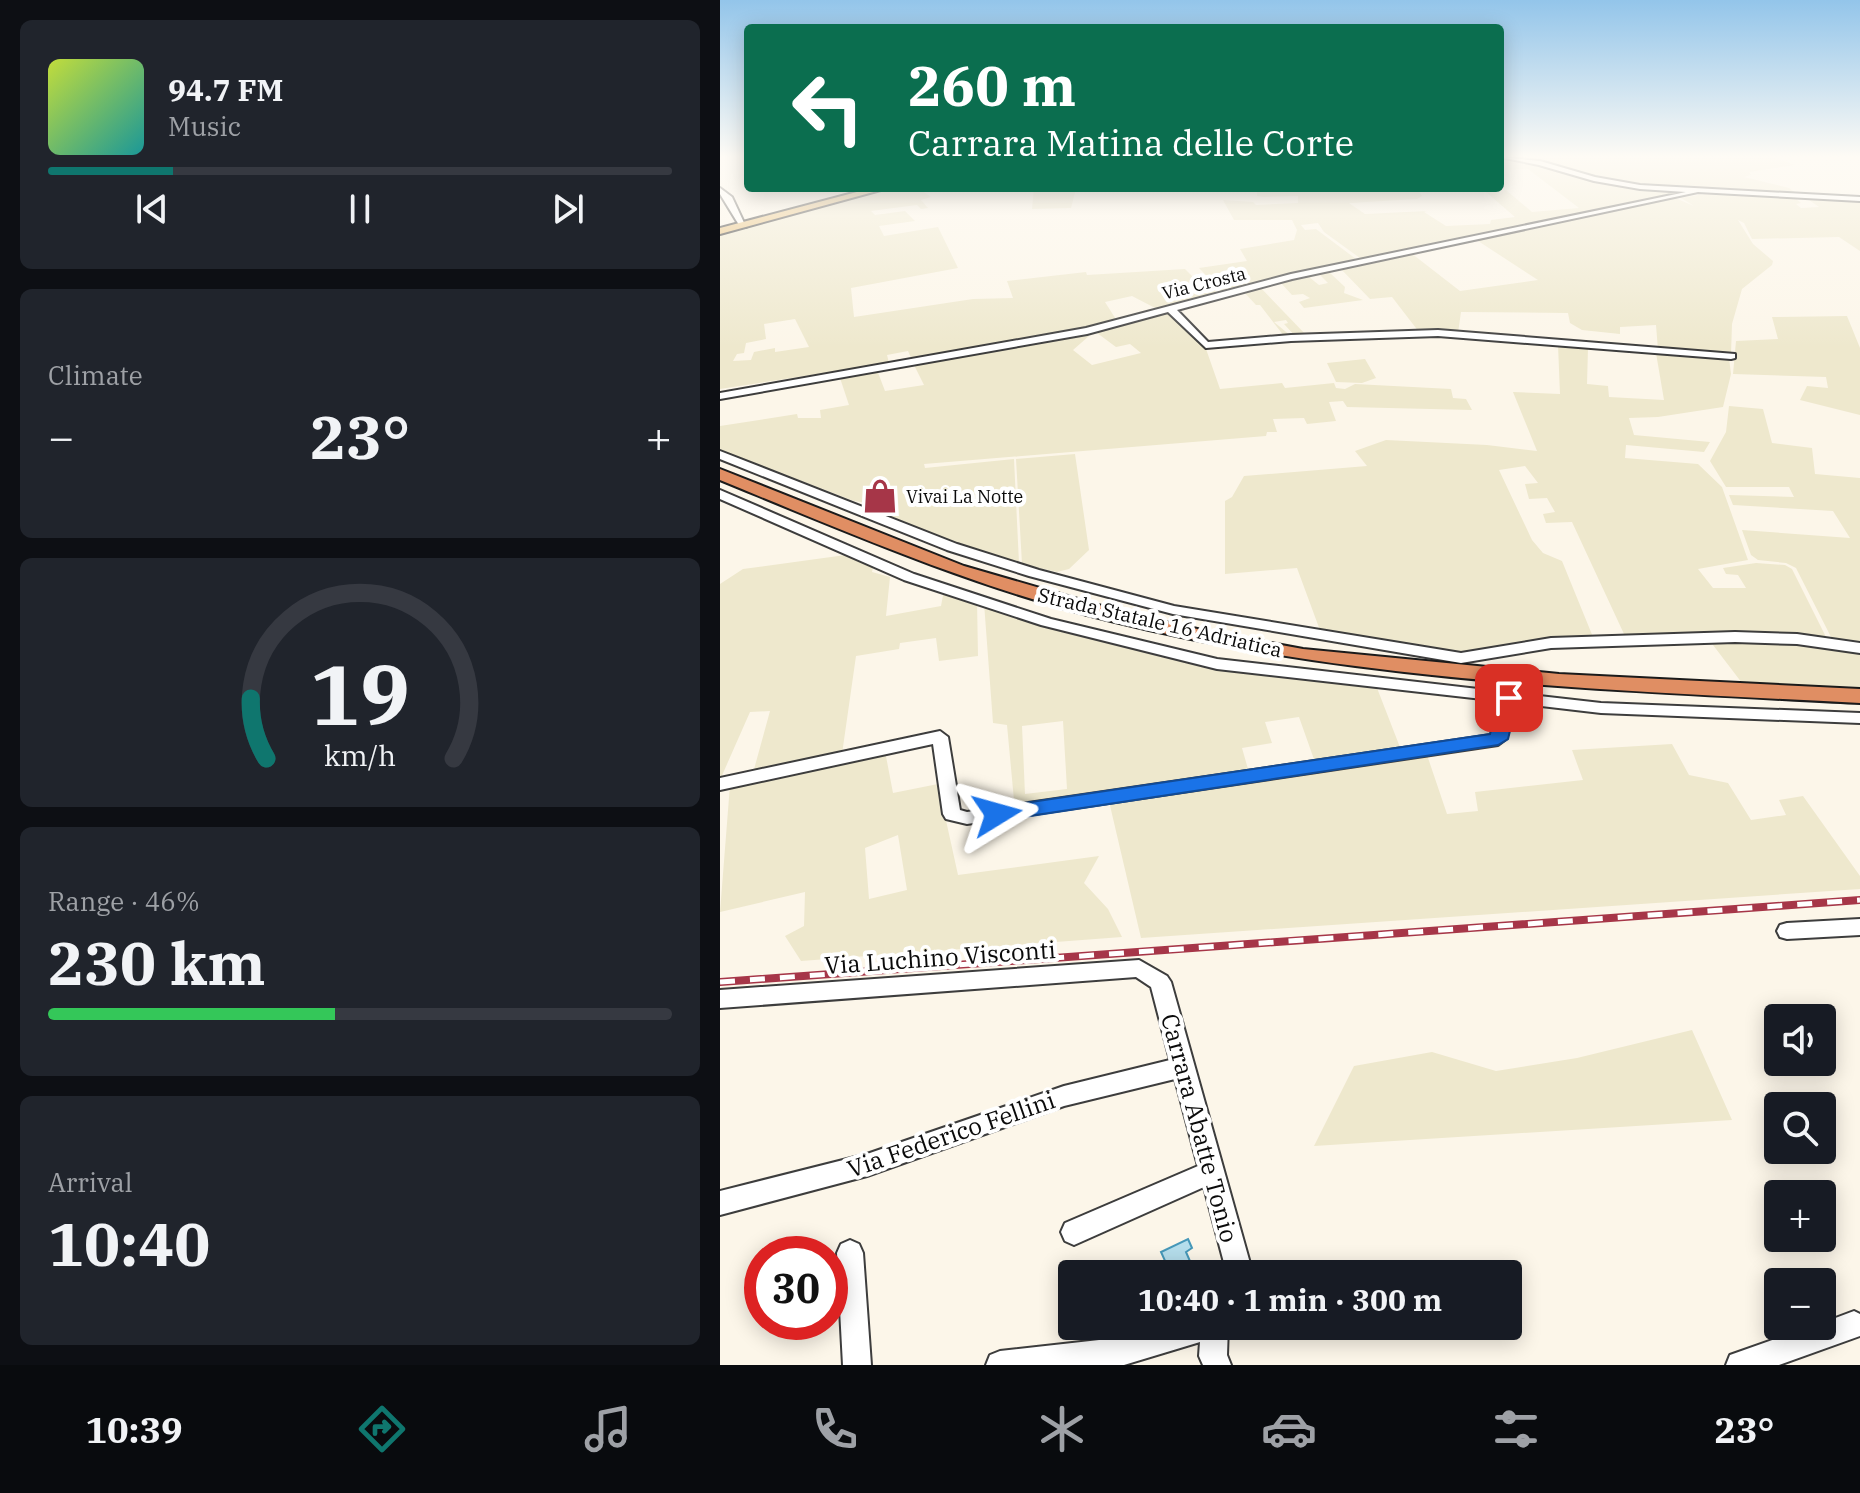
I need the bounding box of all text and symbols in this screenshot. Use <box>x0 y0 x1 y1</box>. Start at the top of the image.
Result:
text: 260 m <box>908 49 1076 121</box>
icon: left <box>776 56 880 160</box>
text: 94.7 FM <box>168 70 283 109</box>
text: Music <box>168 109 241 143</box>
text: Carrara Matina delle Corte <box>908 119 1354 166</box>
icon: previous <box>130 187 174 231</box>
icon: pause <box>338 187 382 231</box>
icon: next <box>546 187 590 231</box>
street label: Via Crosta <box>1160 261 1248 305</box>
text: Climate <box>48 358 143 392</box>
text: 23° <box>310 397 410 476</box>
text: − <box>48 408 74 465</box>
text: + <box>646 408 672 465</box>
shop icon: Vivai La Notte <box>861 477 899 515</box>
place label: Vivai La Notte <box>906 485 1023 508</box>
street label: Strada Statale 16 Adriatica <box>1035 581 1285 663</box>
text: 19 <box>310 639 410 747</box>
pin <box>1475 664 1543 732</box>
icon: arrive <box>1487 676 1531 720</box>
text: km/h <box>324 737 396 774</box>
position arrow <box>955 772 1039 856</box>
text: Range · 46% <box>48 884 200 918</box>
text: 230 km <box>48 923 266 1002</box>
street label: Via Luchino Visconti <box>823 933 1057 981</box>
map controls <box>1764 1004 1836 1340</box>
button: sound <box>1764 1004 1836 1076</box>
street label: Carrara Abatte Tonio <box>1154 1010 1246 1246</box>
street label: Via Federico Fellini <box>843 1083 1059 1185</box>
button: search <box>1764 1092 1836 1164</box>
text: Arrival <box>48 1165 133 1199</box>
button: + <box>1764 1180 1836 1252</box>
text: 10:40 <box>48 1204 210 1283</box>
speed limit sign: 30 <box>744 1236 848 1340</box>
button: − <box>1764 1268 1836 1340</box>
text: 10:40 · 1 min · 300 m <box>1138 1280 1442 1319</box>
icon: directions <box>354 1401 410 1457</box>
icon: music <box>580 1401 636 1457</box>
icon: phone <box>807 1401 863 1457</box>
icon: climate <box>1034 1401 1090 1457</box>
icon: car <box>1261 1401 1317 1457</box>
icon: filters <box>1488 1401 1544 1457</box>
text: 10:39 <box>85 1406 183 1453</box>
text: 23° <box>1714 1406 1775 1453</box>

